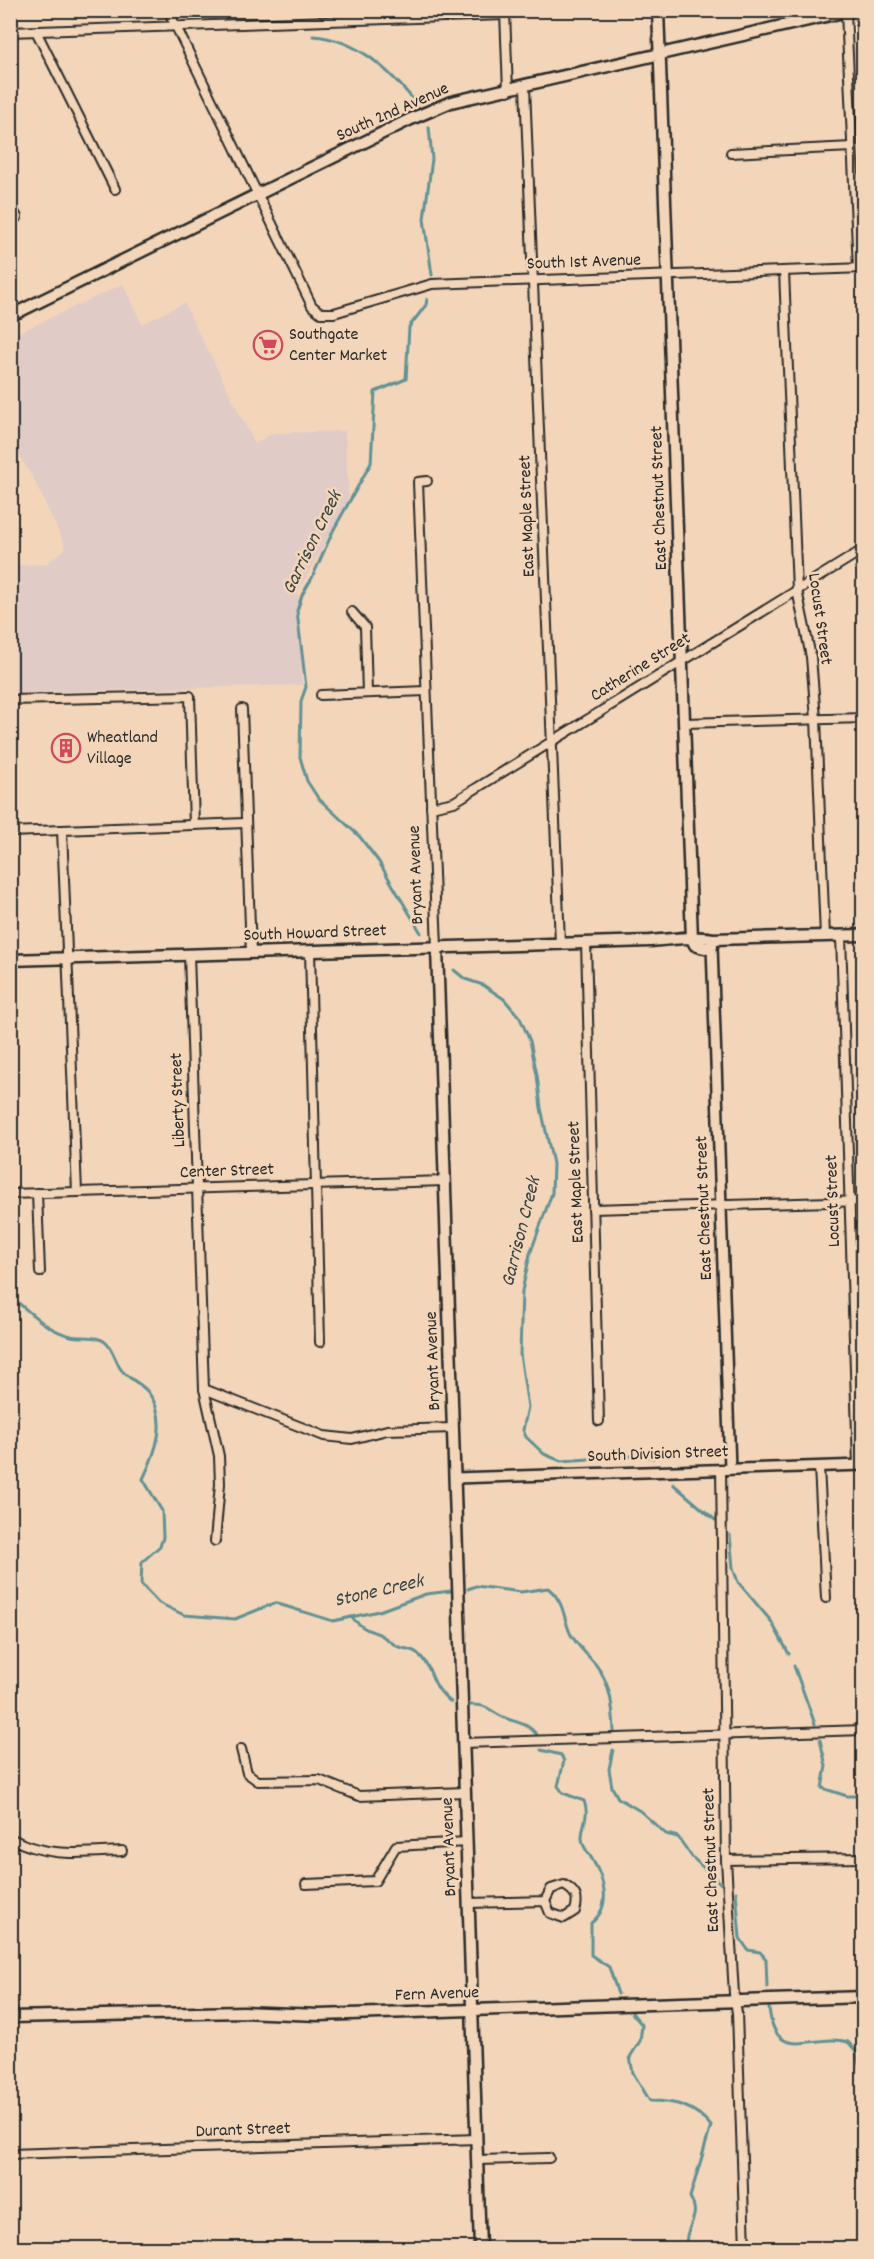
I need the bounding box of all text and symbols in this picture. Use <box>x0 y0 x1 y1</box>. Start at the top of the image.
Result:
street label: South 2nd Avenue <box>333 77 453 149</box>
street label: South 1st Avenue <box>526 249 642 277</box>
place label: Southgate Center Market <box>289 323 387 369</box>
supermarket icon: Southgate Center Market <box>252 329 284 361</box>
street label: East Chestnut Street <box>645 425 675 571</box>
street label: East Maple Street <box>513 454 543 578</box>
water label: Garrison Creek <box>276 485 351 600</box>
street label: Locust Street <box>800 571 838 667</box>
street label: Catherine Street <box>586 627 696 709</box>
place label: Wheatland Village <box>87 726 158 772</box>
building icon: Wheatland Village <box>50 732 82 764</box>
street label: Bryant Avenue <box>403 825 431 925</box>
street label: South Howard Street <box>243 919 387 949</box>
street label: Liberty Street <box>165 1052 193 1148</box>
street label: East Maple Street <box>562 1120 592 1244</box>
street label: East Chestnut Street <box>690 1135 720 1281</box>
street label: Locust Street <box>820 1154 848 1248</box>
street label: Center Street <box>179 1158 275 1186</box>
water label: Garrison Creek <box>495 1172 550 1290</box>
street label: Bryant Avenue <box>420 1311 448 1411</box>
street label: South Division Street <box>587 1440 729 1470</box>
water label: Stone Creek <box>332 1568 428 1616</box>
street label: East Chestnut Street <box>697 1787 727 1933</box>
street label: Bryant Avenue <box>436 1797 464 1897</box>
street label: Fern Avenue <box>394 1981 480 2009</box>
street label: Durant Street <box>195 2117 291 2145</box>

